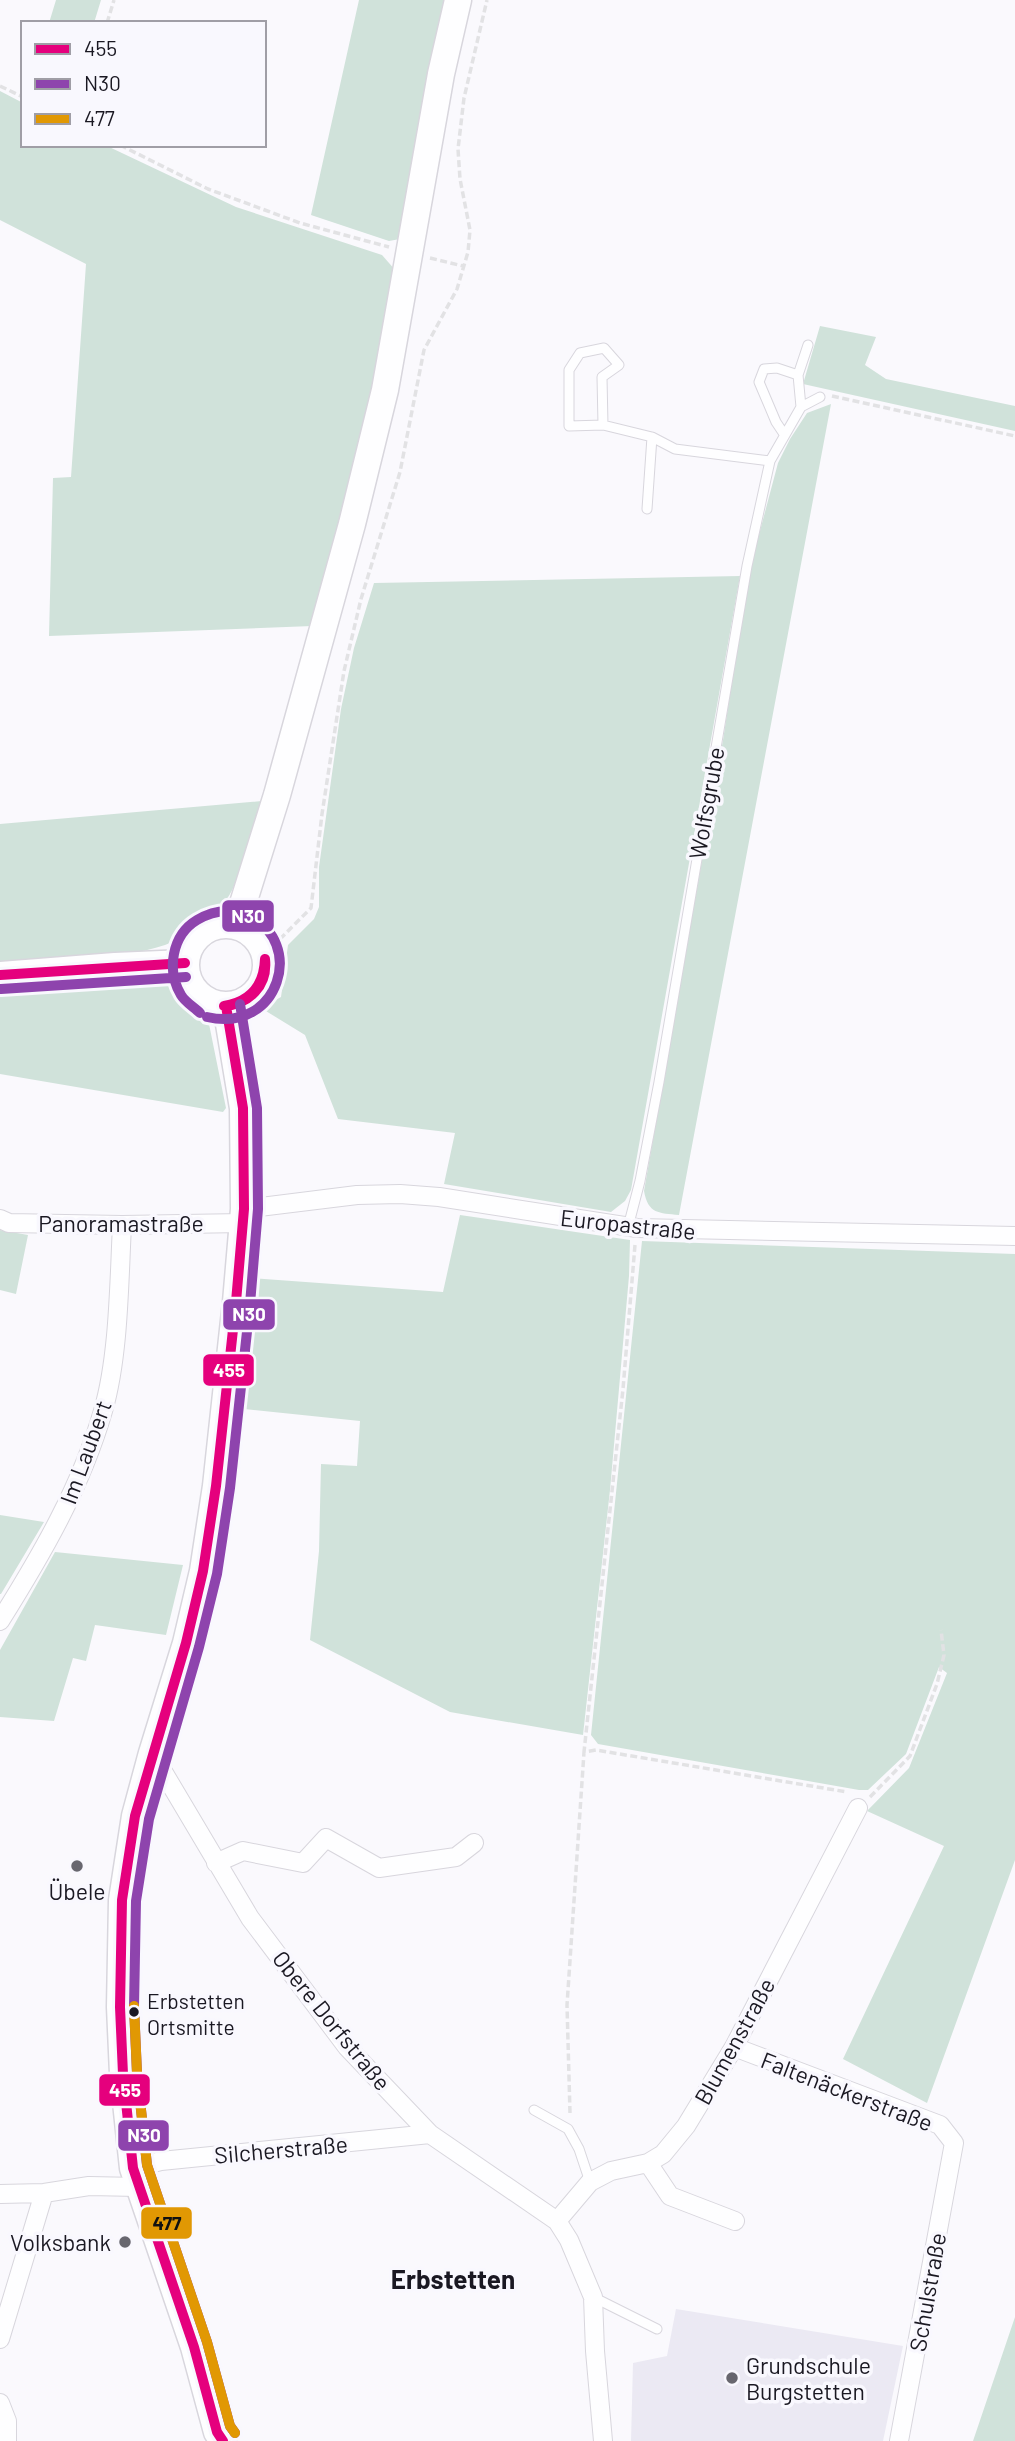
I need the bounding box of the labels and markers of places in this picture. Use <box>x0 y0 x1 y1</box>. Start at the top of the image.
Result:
marker: Übele <box>69 1858 85 1874</box>
place label: Übele <box>48 1877 106 1905</box>
place label: Erbstetten Ortsmitte <box>147 1988 245 2039</box>
marker: Erbstetten Ortsmitte <box>127 2005 141 2019</box>
place label: Volksbank <box>10 2228 111 2256</box>
marker: Volksbank <box>117 2234 133 2250</box>
place label: Grundschule Burgstetten <box>746 2351 871 2405</box>
marker: Grundschule Burgstetten <box>724 2370 740 2386</box>

